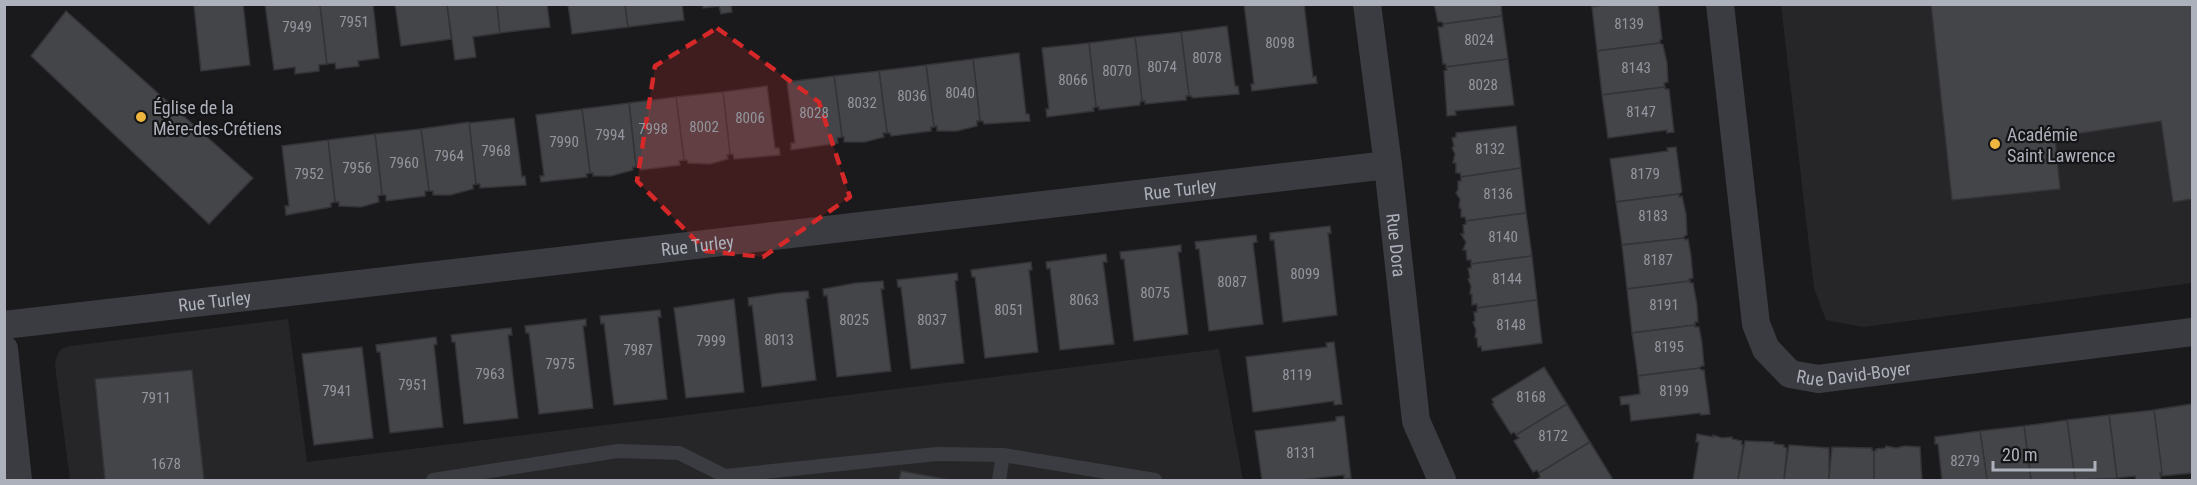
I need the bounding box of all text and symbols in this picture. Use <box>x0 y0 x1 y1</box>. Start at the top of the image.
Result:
house number: 7951 <box>339 13 369 31</box>
house number: 8139 <box>1614 15 1644 33</box>
house number: 7949 <box>282 18 312 36</box>
house number: 8024 <box>1464 31 1494 49</box>
house number: 8098 <box>1265 34 1295 52</box>
house number: 8078 <box>1192 49 1222 67</box>
house number: 8074 <box>1147 58 1177 76</box>
house number: 8143 <box>1621 59 1651 77</box>
house number: 8070 <box>1102 62 1132 80</box>
house number: 8066 <box>1058 71 1088 89</box>
house number: 8028 <box>1468 76 1498 94</box>
house number: 8040 <box>945 84 975 102</box>
house number: 8036 <box>897 87 927 105</box>
house number: 8032 <box>847 94 877 112</box>
place label: Église de la Mère-des-Crétiens <box>153 97 282 139</box>
house number: 8147 <box>1626 103 1656 121</box>
house number: 8028 <box>799 104 829 122</box>
house number: 8006 <box>735 109 765 127</box>
marker: Église de la Mère-des-Crétiens <box>134 110 148 124</box>
house number: 8002 <box>689 118 719 136</box>
house number: 7998 <box>638 120 668 138</box>
place label: Académie Saint Lawrence <box>2007 124 2115 166</box>
house number: 7994 <box>595 126 625 144</box>
house number: 7990 <box>549 133 579 151</box>
marker: Académie Saint Lawrence <box>1988 137 2002 151</box>
house number: 8132 <box>1475 140 1505 158</box>
house number: 7968 <box>481 142 511 160</box>
house number: 7964 <box>434 147 464 165</box>
house number: 7960 <box>389 154 419 172</box>
house number: 7956 <box>342 159 372 177</box>
house number: 7952 <box>294 165 324 183</box>
house number: 8179 <box>1630 165 1660 183</box>
street label: Rue Turley <box>1143 174 1218 204</box>
house number: 8136 <box>1483 185 1513 203</box>
house number: 8183 <box>1638 207 1668 225</box>
street label: Rue Dora <box>1383 212 1411 278</box>
house number: 8140 <box>1488 228 1518 246</box>
street label: Rue Turley <box>660 230 735 259</box>
house number: 8187 <box>1643 251 1673 269</box>
house number: 8099 <box>1290 265 1320 283</box>
house number: 8144 <box>1492 270 1522 288</box>
house number: 8087 <box>1217 273 1247 291</box>
house number: 8075 <box>1140 284 1170 302</box>
street label: Rue Turley <box>177 286 253 315</box>
house number: 8063 <box>1069 291 1099 309</box>
house number: 8191 <box>1649 296 1679 314</box>
house number: 8051 <box>994 301 1024 319</box>
house number: 8025 <box>839 311 869 329</box>
house number: 8037 <box>917 311 947 329</box>
house number: 8148 <box>1496 316 1526 334</box>
house number: 8013 <box>764 331 794 349</box>
house number: 7999 <box>696 332 726 350</box>
house number: 8195 <box>1654 338 1684 356</box>
house number: 7987 <box>623 341 653 359</box>
house number: 7975 <box>545 355 575 373</box>
street label: Rue David-Boyer <box>1795 357 1913 390</box>
house number: 7963 <box>475 365 505 383</box>
house number: 8119 <box>1282 366 1312 384</box>
house number: 7951 <box>398 376 428 394</box>
house number: 7941 <box>322 382 352 400</box>
house number: 8199 <box>1659 382 1689 400</box>
house number: 8168 <box>1516 388 1546 406</box>
house number: 7911 <box>141 389 171 407</box>
house number: 8172 <box>1538 427 1568 445</box>
scale bar <box>1993 434 2095 472</box>
house number: 8131 <box>1286 444 1316 462</box>
text: 20 m <box>2002 444 2037 465</box>
house number: 8279 <box>1950 452 1980 470</box>
house number: 1678 <box>151 455 181 473</box>

